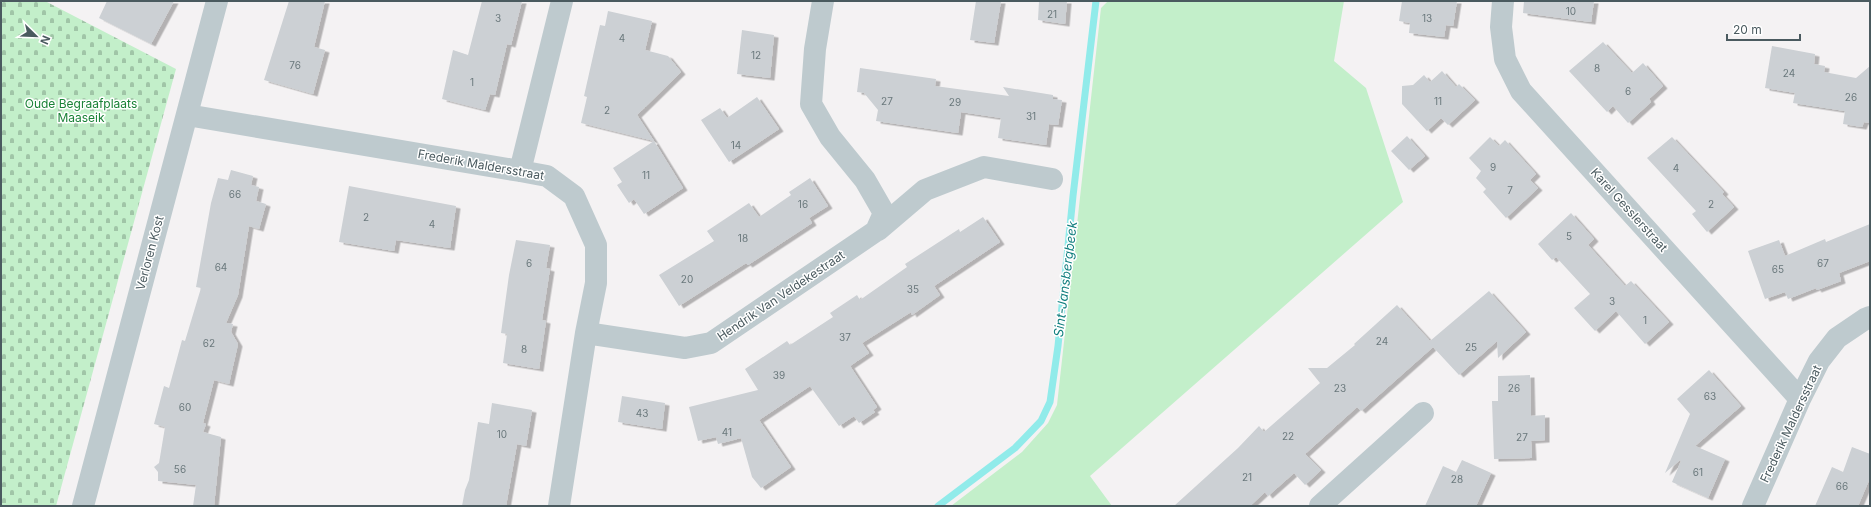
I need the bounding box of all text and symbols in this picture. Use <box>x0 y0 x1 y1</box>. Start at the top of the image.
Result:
house number: 10 <box>1566 5 1576 17</box>
house number: 21 <box>1047 8 1057 20</box>
house number: 3 <box>495 12 501 24</box>
house number: 13 <box>1422 12 1432 24</box>
north arrow <box>16 16 56 56</box>
scale bar <box>1727 16 1800 42</box>
text: 20 m <box>1733 22 1762 37</box>
house number: 4 <box>619 32 625 44</box>
text: N <box>37 33 53 47</box>
house number: 12 <box>751 49 761 61</box>
house number: 76 <box>289 59 301 71</box>
house number: 8 <box>1594 62 1600 74</box>
house number: 24 <box>1783 67 1795 79</box>
house number: 1 <box>470 76 474 88</box>
house number: 6 <box>1625 85 1631 97</box>
house number: 26 <box>1845 91 1857 103</box>
house number: 27 <box>881 95 893 107</box>
house number: 11 <box>1434 95 1442 107</box>
park label: Oude Begraafplaats Maaseik <box>25 96 137 125</box>
house number: 29 <box>949 96 961 108</box>
house number: 2 <box>604 104 610 116</box>
house number: 31 <box>1026 110 1036 122</box>
house number: 14 <box>731 139 741 151</box>
street label: Frederik Maldersstraat <box>417 146 545 183</box>
house number: 9 <box>1490 161 1496 173</box>
house number: 4 <box>1673 162 1679 174</box>
street label: Karel Gesslerstraat <box>1588 165 1671 255</box>
house number: 11 <box>642 169 650 181</box>
house number: 7 <box>1507 184 1513 196</box>
house number: 66 <box>229 188 241 200</box>
house number: 16 <box>798 198 808 210</box>
house number: 2 <box>1708 198 1714 210</box>
house number: 2 <box>363 211 369 223</box>
street label: Verloren Kost <box>132 214 167 292</box>
house number: 4 <box>429 218 435 230</box>
water label: Sint-Jansbergbeek <box>1050 219 1080 338</box>
house number: 5 <box>1566 230 1572 242</box>
house number: 18 <box>738 232 748 244</box>
street label: Hendrik Van Veldekestraat <box>714 247 847 344</box>
house number: 6 <box>526 257 532 269</box>
house number: 67 <box>1817 257 1829 269</box>
house number: 64 <box>215 261 227 273</box>
house number: 65 <box>1772 263 1784 275</box>
house number: 20 <box>681 273 693 285</box>
house number: 35 <box>907 283 919 295</box>
house number: 3 <box>1609 295 1615 307</box>
house number: 1 <box>1643 314 1647 326</box>
house number: 37 <box>839 331 851 343</box>
house number: 24 <box>1376 335 1388 347</box>
house number: 62 <box>203 337 215 349</box>
house number: 25 <box>1465 341 1477 353</box>
house number: 8 <box>521 343 527 355</box>
street label: Frederik Maldersstraat <box>1757 363 1824 485</box>
house number: 39 <box>773 369 785 381</box>
house number: 23 <box>1334 382 1346 394</box>
house number: 26 <box>1508 382 1520 394</box>
house number: 63 <box>1704 390 1716 402</box>
house number: 60 <box>179 401 191 413</box>
house number: 43 <box>636 407 648 419</box>
house number: 41 <box>722 426 732 438</box>
house number: 10 <box>497 428 507 440</box>
house number: 22 <box>1282 430 1294 442</box>
house number: 27 <box>1516 431 1528 443</box>
house number: 56 <box>174 463 186 475</box>
house number: 61 <box>1693 466 1703 478</box>
house number: 21 <box>1242 471 1252 483</box>
house number: 28 <box>1451 473 1463 485</box>
house number: 66 <box>1836 480 1848 492</box>

